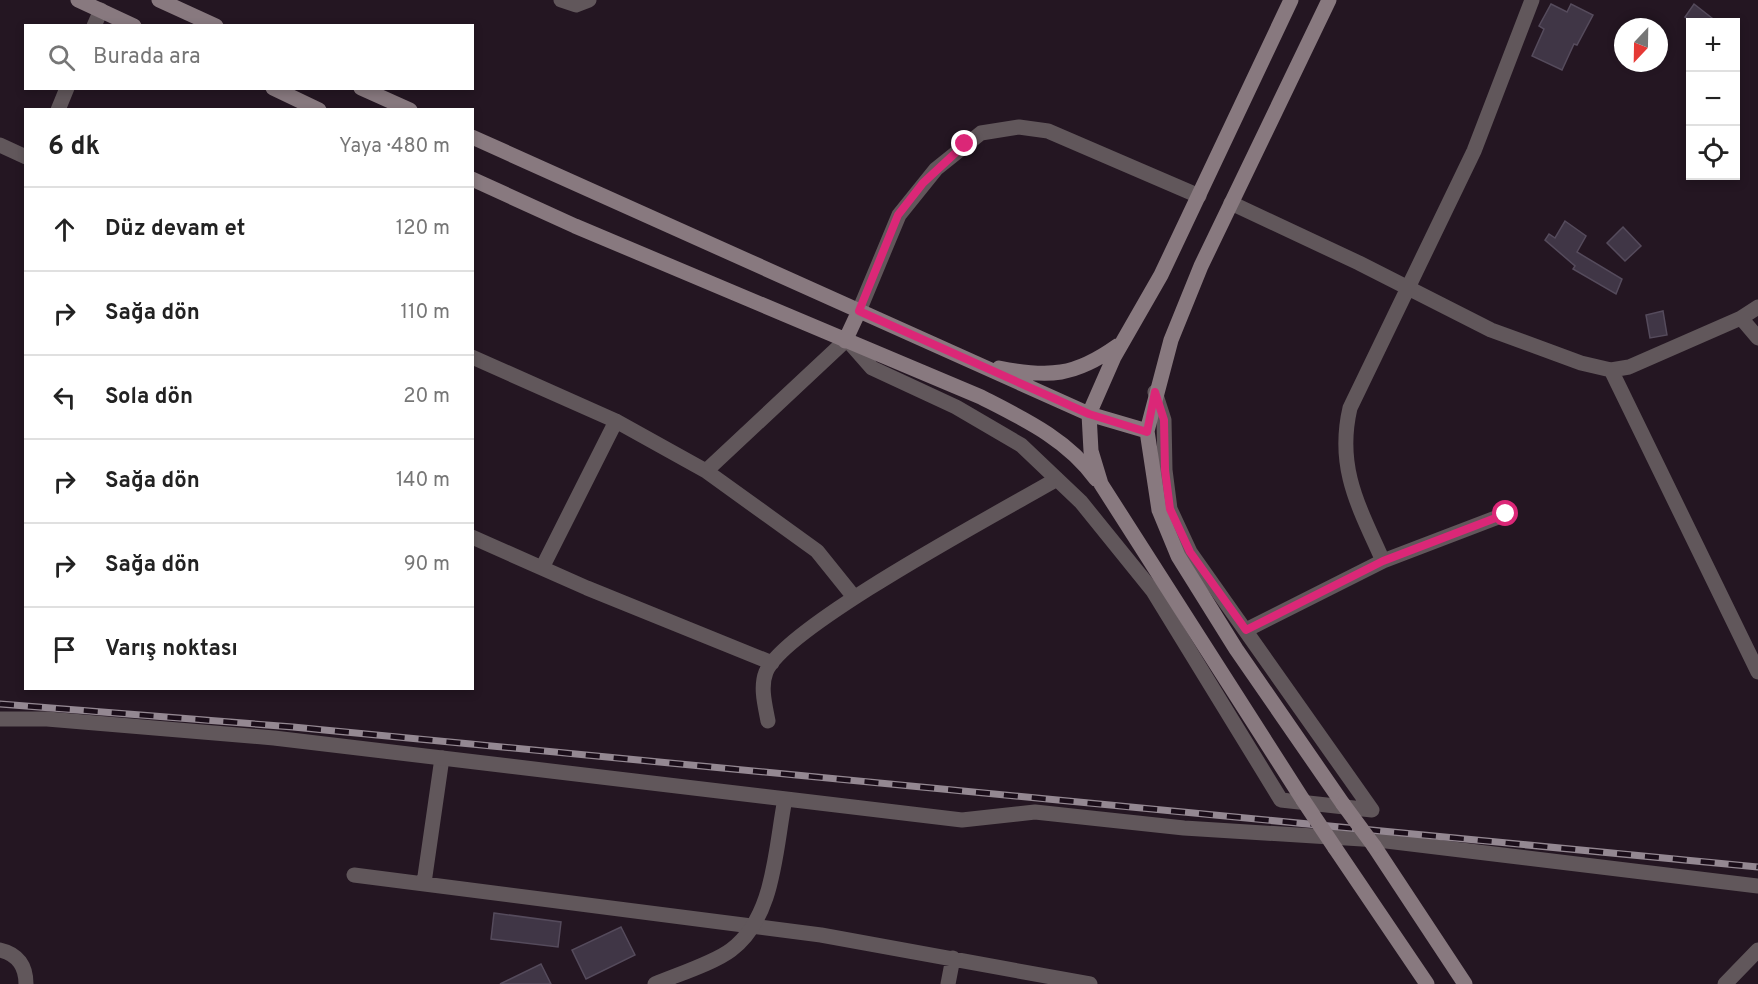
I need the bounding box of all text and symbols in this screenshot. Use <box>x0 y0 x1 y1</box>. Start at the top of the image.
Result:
north arrow <box>1614 18 1668 72</box>
map controls <box>1686 18 1740 180</box>
button: + <box>1686 18 1740 72</box>
search box <box>24 24 474 90</box>
icon: search <box>45 41 78 74</box>
text: Burada ara <box>93 44 201 71</box>
button: − <box>1686 72 1740 126</box>
button: locate <box>1686 126 1740 180</box>
route end <box>951 130 977 156</box>
text: 6 dk <box>48 131 100 164</box>
text: Yaya · 480 m <box>339 134 450 160</box>
icon: ahead <box>48 213 81 246</box>
text: Düz devam et <box>105 216 245 243</box>
text: 120 m <box>396 216 450 242</box>
icon: right <box>48 297 81 330</box>
text: Sağa dön <box>105 300 200 327</box>
text: 110 m <box>401 300 450 326</box>
icon: left <box>48 381 81 414</box>
text: Sola dön <box>105 384 193 411</box>
text: 20 m <box>403 384 450 410</box>
icon: right <box>48 465 81 498</box>
text: Sağa dön <box>105 468 200 495</box>
text: 140 m <box>396 468 450 494</box>
route start <box>1492 500 1518 526</box>
icon: right <box>48 549 81 582</box>
text: Sağa dön <box>105 552 200 579</box>
text: 90 m <box>404 552 450 578</box>
icon: arrive <box>48 633 81 666</box>
text: Varış noktası <box>105 636 238 663</box>

